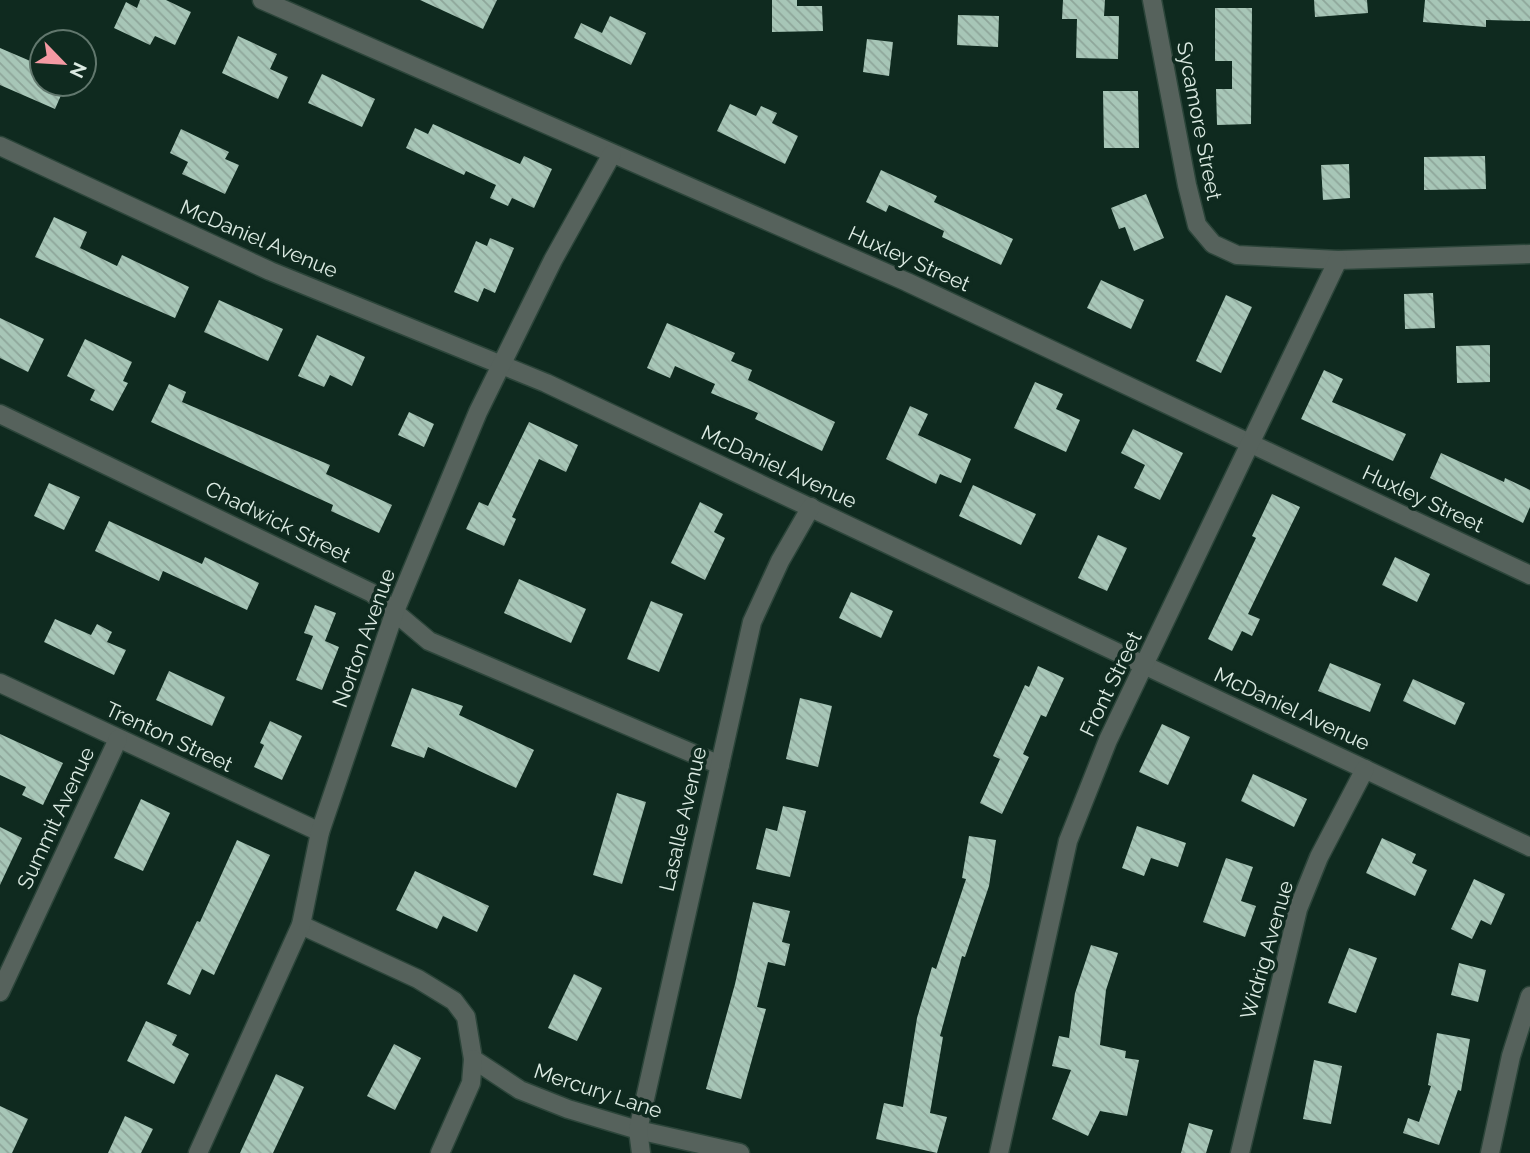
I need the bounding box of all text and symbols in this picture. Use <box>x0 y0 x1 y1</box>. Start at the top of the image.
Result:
north arrow <box>28 28 98 98</box>
street label: Sycamore Street <box>1172 39 1227 202</box>
text: N <box>65 59 91 81</box>
street label: McDaniel Avenue <box>177 194 342 283</box>
street label: Huxley Street <box>844 221 974 297</box>
street label: McDaniel Avenue <box>697 420 861 514</box>
street label: Huxley Street <box>1359 460 1488 537</box>
street label: Chadwick Street <box>201 475 355 568</box>
street label: Norton Avenue <box>327 565 400 711</box>
street label: Front Street <box>1074 627 1147 740</box>
street label: McDaniel Avenue <box>1210 662 1374 756</box>
street label: Trenton Street <box>102 696 237 777</box>
street label: Summit Avenue <box>12 743 99 893</box>
street label: Lasalle Avenue <box>654 744 711 894</box>
street label: Widrig Avenue <box>1235 878 1298 1022</box>
street label: Mercury Lane <box>531 1058 665 1123</box>

